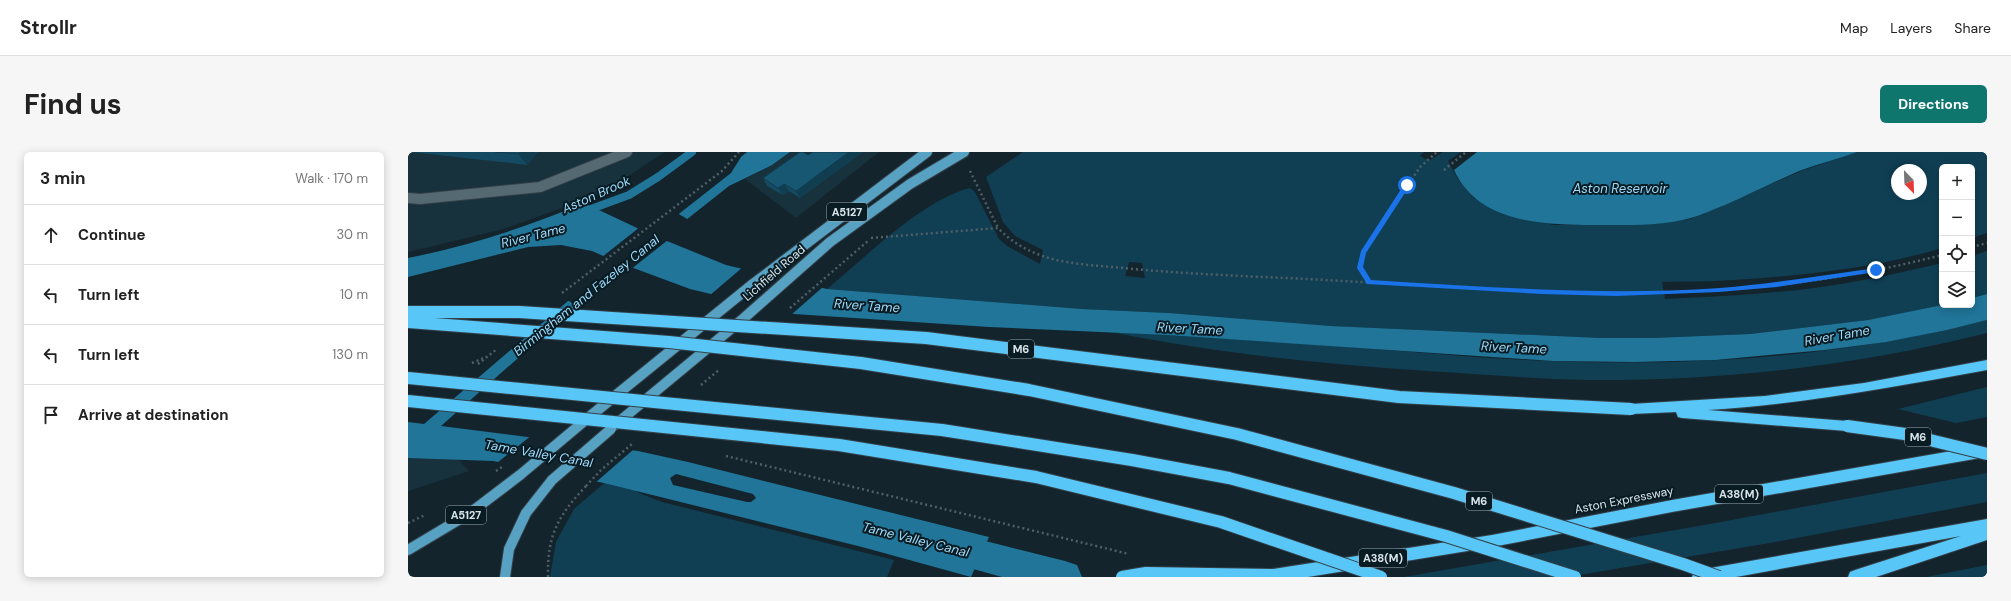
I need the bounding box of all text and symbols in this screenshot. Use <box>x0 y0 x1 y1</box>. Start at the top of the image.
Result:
text: Strollr <box>20 15 77 40</box>
text: Map <box>1840 19 1868 37</box>
text: Layers <box>1890 19 1932 37</box>
text: Share <box>1954 19 1991 37</box>
button: Directions <box>1880 85 1987 123</box>
text: Find us <box>24 86 122 123</box>
north arrow <box>1891 164 1927 200</box>
map controls <box>1939 164 1975 308</box>
button: + <box>1939 164 1975 200</box>
text: 3 min <box>40 167 85 189</box>
text: Walk · 170 m <box>295 170 368 187</box>
water label: Aston Brook <box>558 172 633 218</box>
route start <box>1398 176 1416 194</box>
water label: Aston Reservoir <box>1572 180 1668 197</box>
button: − <box>1939 200 1975 236</box>
road number: A5127 <box>827 203 867 221</box>
water label: River Tame <box>499 219 567 252</box>
icon: ahead <box>40 224 62 246</box>
text: Continue <box>78 225 146 245</box>
text: 30 m <box>336 226 368 243</box>
water label: Birmingham and Fazeley Canal <box>510 230 664 360</box>
button: locate <box>1939 236 1975 272</box>
street label: Lichfield Road <box>739 241 809 305</box>
route end <box>1867 261 1885 279</box>
button: layers <box>1939 272 1975 308</box>
icon: left <box>40 284 62 306</box>
text: Turn left <box>78 285 139 305</box>
text: 10 m <box>340 286 368 303</box>
water label: River Tame <box>833 295 901 316</box>
water label: River Tame <box>1157 318 1223 339</box>
water label: River Tame <box>1803 321 1871 350</box>
water label: River Tame <box>1481 337 1547 358</box>
road number: M6 <box>1008 340 1034 358</box>
icon: left <box>40 344 62 366</box>
text: Turn left <box>78 345 139 365</box>
text: 130 m <box>332 346 368 363</box>
icon: arrive <box>40 404 62 426</box>
text: Arrive at destination <box>78 405 229 425</box>
road number: M6 <box>1905 428 1931 446</box>
water label: Tame Valley Canal <box>484 436 595 472</box>
street label: Aston Expressway <box>1573 482 1675 517</box>
road number: A38(M) <box>1715 485 1763 503</box>
road number: M6 <box>1466 492 1492 510</box>
road number: A5127 <box>446 506 486 524</box>
water label: Tame Valley Canal <box>861 518 972 561</box>
road number: A38(M) <box>1359 549 1407 567</box>

